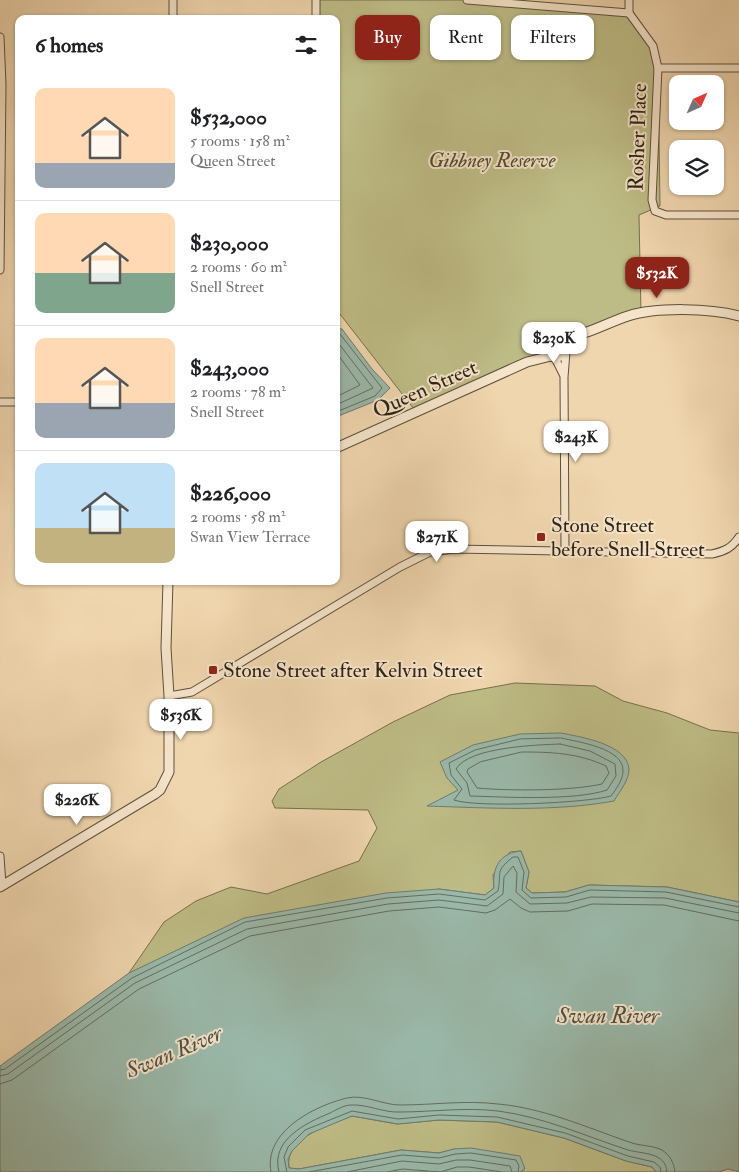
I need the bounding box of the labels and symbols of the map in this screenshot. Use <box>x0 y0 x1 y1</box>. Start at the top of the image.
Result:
north arrow <box>669 75 724 130</box>
street label: Rosher Place <box>623 83 653 191</box>
park label: Gibbney Reserve <box>429 147 556 174</box>
pin: $532K <box>622 256 692 299</box>
pin: $230K <box>519 322 589 364</box>
street label: Queen Street <box>368 354 482 424</box>
pin: $243K <box>541 420 611 463</box>
place label: Stone Street before Snell Street <box>551 512 705 563</box>
pin: $271K <box>402 520 472 563</box>
marker: Stone Street before Snell Street <box>535 531 547 543</box>
place label: Stone Street after Kelvin Street <box>223 657 483 684</box>
marker: Stone Street after Kelvin Street <box>207 664 219 676</box>
pin: $536K <box>146 698 216 741</box>
pin: $226K <box>42 784 112 826</box>
water label: Swan River <box>556 1002 661 1030</box>
water label: Swan River <box>121 1019 228 1085</box>

